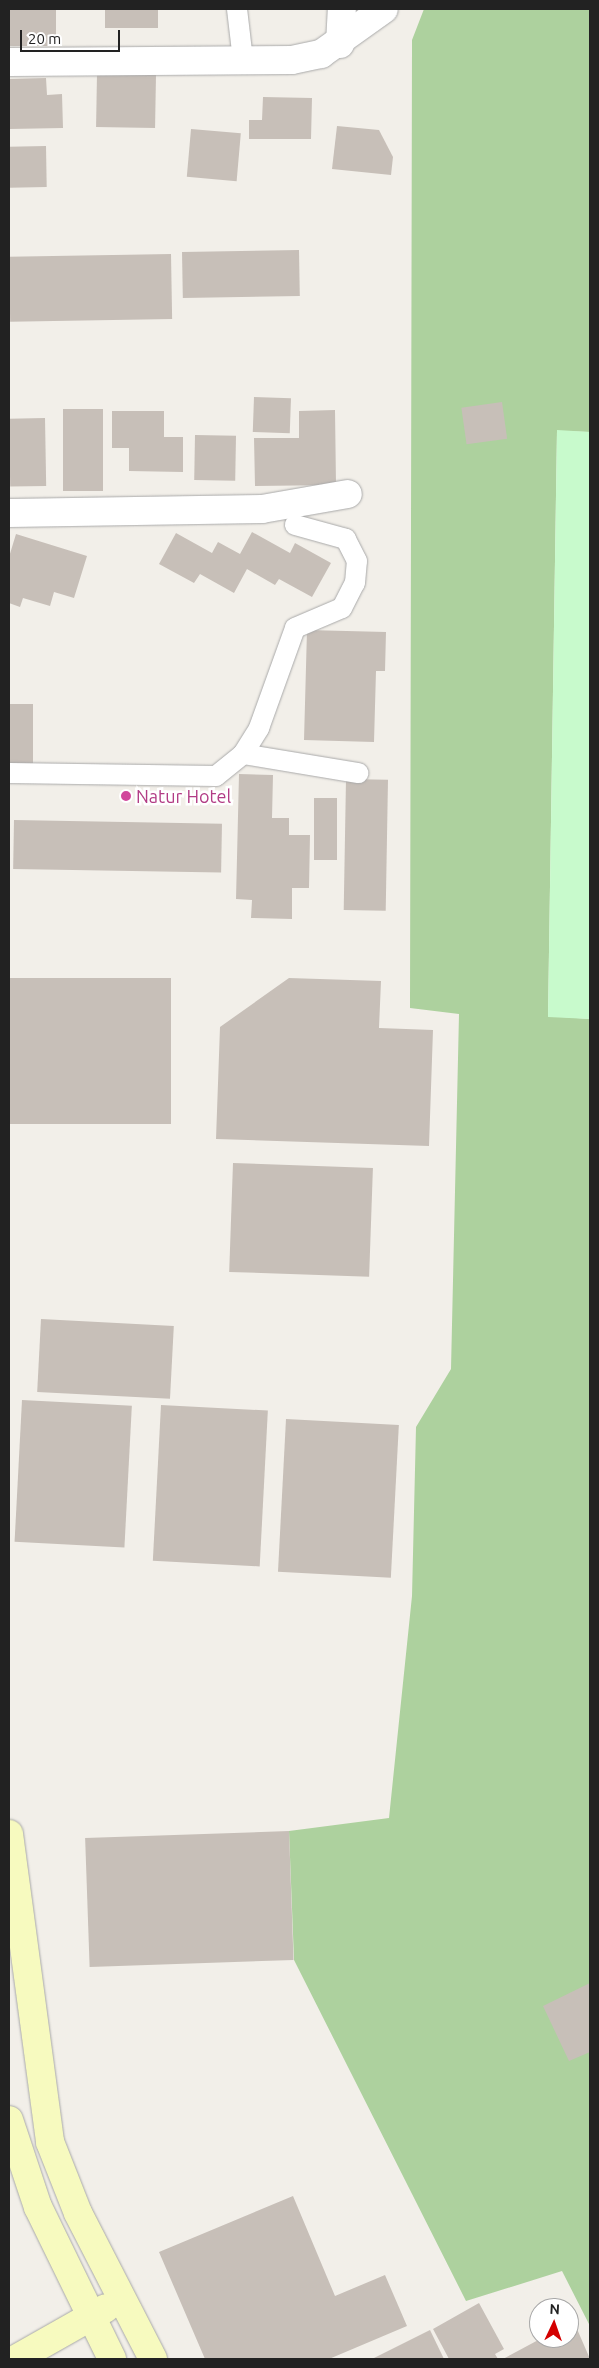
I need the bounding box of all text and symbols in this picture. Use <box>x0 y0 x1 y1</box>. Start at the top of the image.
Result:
scale bar <box>22 20 122 52</box>
text: 20 m <box>28 30 61 47</box>
place label: Natur Hotel <box>136 785 231 807</box>
marker: Natur Hotel <box>120 790 132 802</box>
north arrow <box>529 2298 579 2348</box>
text: N <box>549 2301 560 2317</box>

